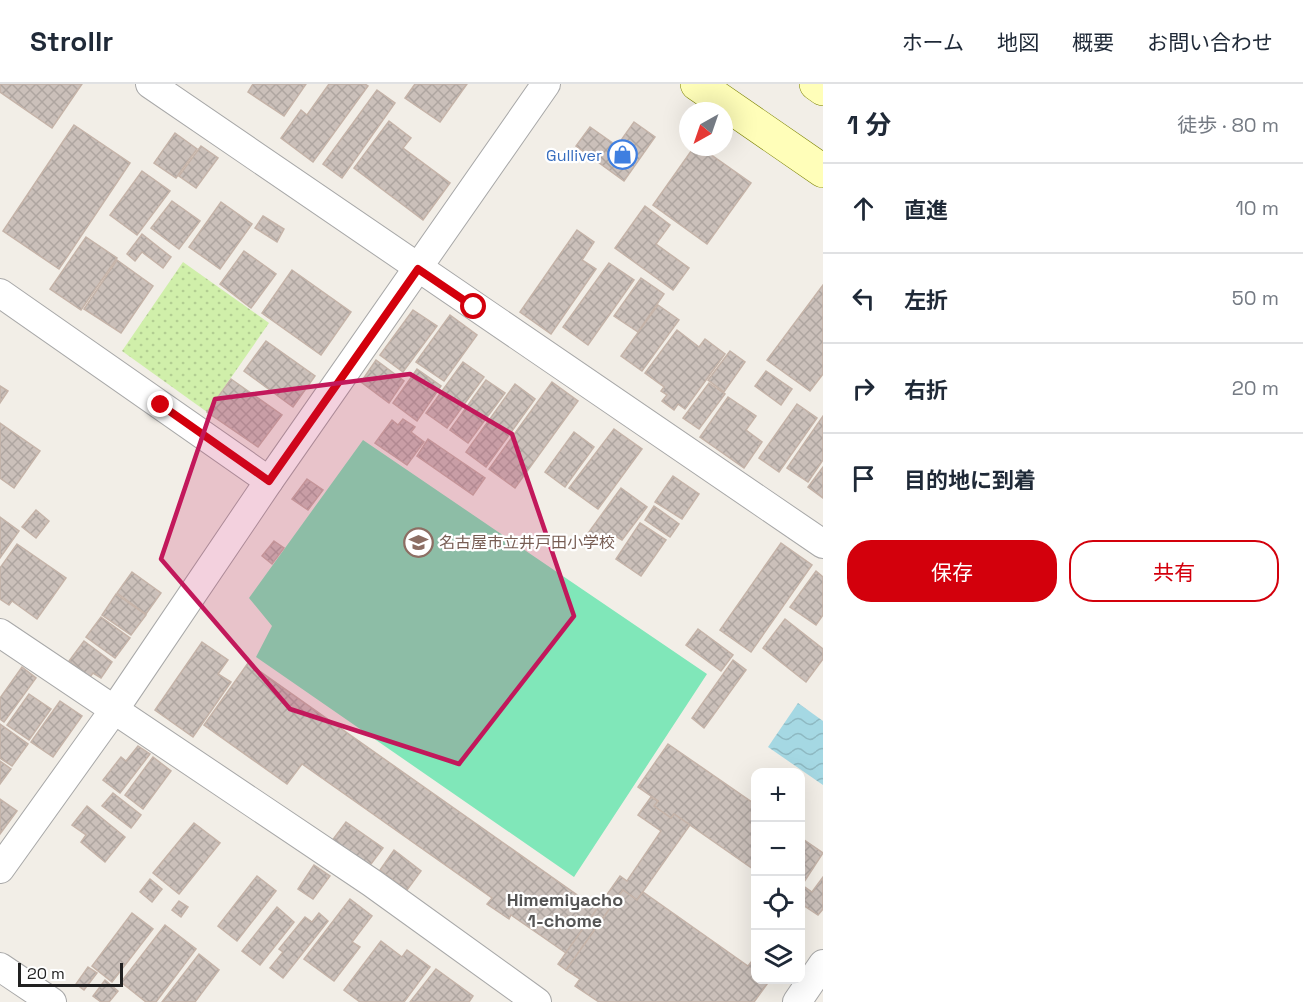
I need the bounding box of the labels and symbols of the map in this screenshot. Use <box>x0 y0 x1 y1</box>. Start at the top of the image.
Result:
north arrow <box>679 102 733 156</box>
shop icon: Gulliver <box>607 139 639 171</box>
place label: Gulliver <box>546 145 602 166</box>
route start <box>460 293 486 319</box>
route end <box>147 391 173 417</box>
school or university icon: 名古屋市立井戸田小学校 <box>402 526 434 558</box>
place label: 名古屋市立井戸田小学校 <box>439 532 615 553</box>
district label: Himemiyacho 1-chome <box>507 888 623 932</box>
scale bar <box>18 960 123 988</box>

